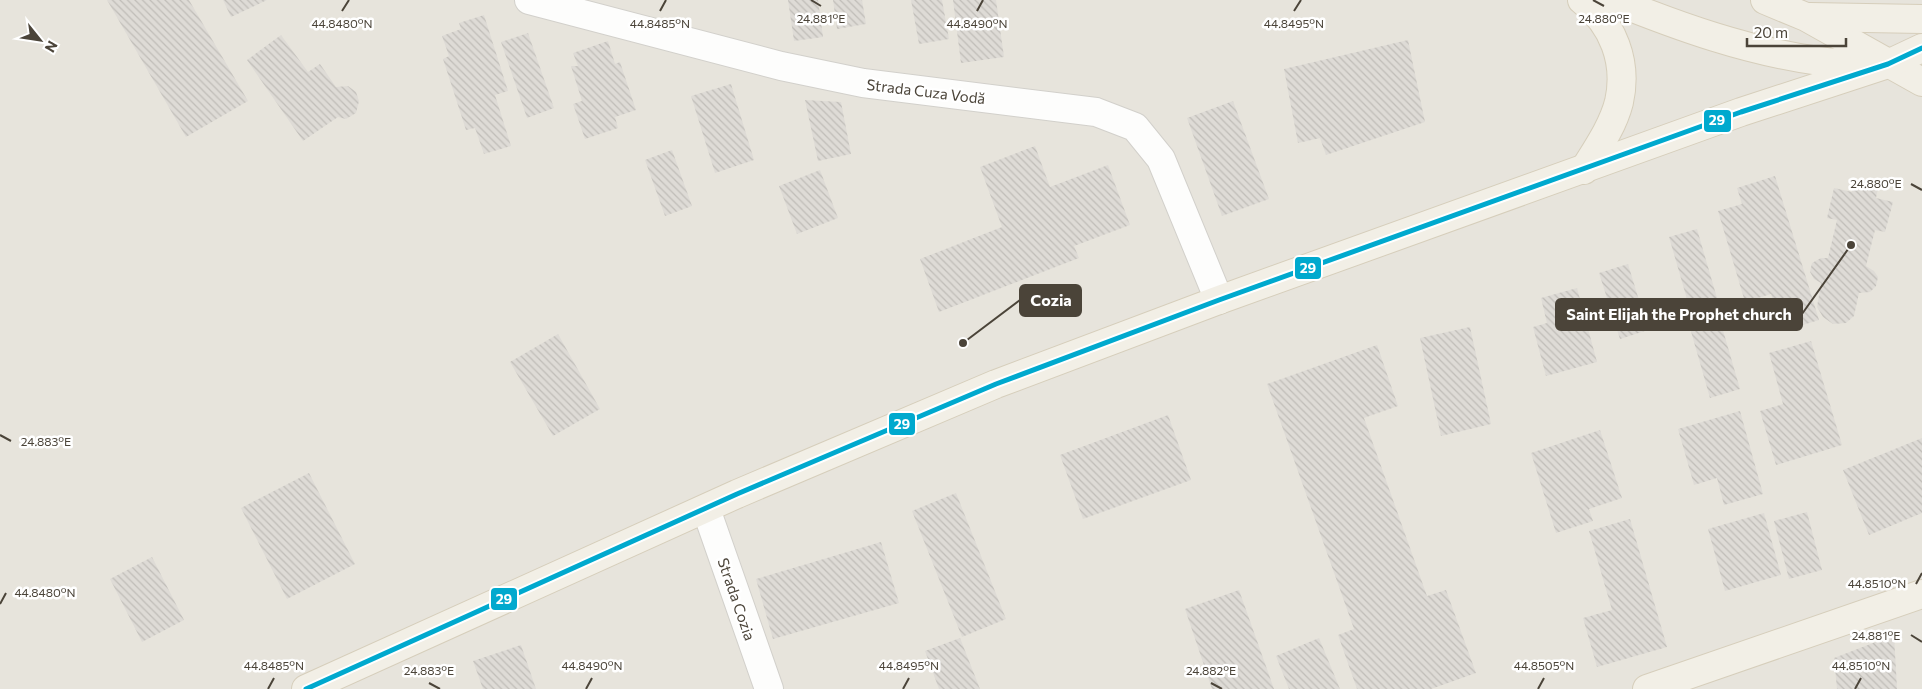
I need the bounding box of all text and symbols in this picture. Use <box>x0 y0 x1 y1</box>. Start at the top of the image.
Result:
text: 24.881°E <box>797 11 845 25</box>
text: 24.880°E <box>1578 11 1630 25</box>
north arrow <box>15 15 65 65</box>
scale bar <box>1747 15 1846 47</box>
text: 44.8480°N <box>311 16 373 30</box>
text: 44.8485°N <box>630 16 690 30</box>
text: 44.8490°N <box>946 16 1008 30</box>
text: 44.8495°N <box>1264 16 1324 30</box>
text: 20 m <box>1754 23 1788 41</box>
text: N <box>42 38 62 56</box>
street label: Strada Cuza Vodă <box>866 75 986 107</box>
line badge: 29 <box>1703 109 1732 133</box>
text: 29 <box>1709 111 1726 128</box>
text: 24.880°E <box>1850 176 1902 190</box>
line badge: 29 <box>1294 256 1322 280</box>
text: 29 <box>1300 259 1317 276</box>
callout: Cozia <box>1020 285 1081 316</box>
text: Cozia <box>1030 290 1072 309</box>
callout: Saint Elijah the Prophet church <box>1556 299 1802 330</box>
text: Saint Elijah the Prophet church <box>1566 304 1792 323</box>
line badge: 29 <box>888 412 916 436</box>
text: 29 <box>894 415 911 432</box>
text: 24.883°E <box>21 434 71 448</box>
street label: Strada Cozia <box>714 555 760 643</box>
text: 44.8510°N <box>1848 576 1906 590</box>
text: 44.8480°N <box>14 585 76 599</box>
line badge: 29 <box>490 587 518 611</box>
text: 29 <box>496 590 513 607</box>
text: 24.881°E <box>1852 628 1900 642</box>
text: 44.8485°N <box>244 658 304 672</box>
text: 44.8490°N <box>561 658 623 672</box>
text: 44.8495°N <box>879 658 939 672</box>
text: 44.8505°N <box>1514 658 1574 672</box>
text: 44.8510°N <box>1832 658 1890 672</box>
text: 24.883°E <box>404 663 454 677</box>
text: 24.882°E <box>1186 663 1236 677</box>

